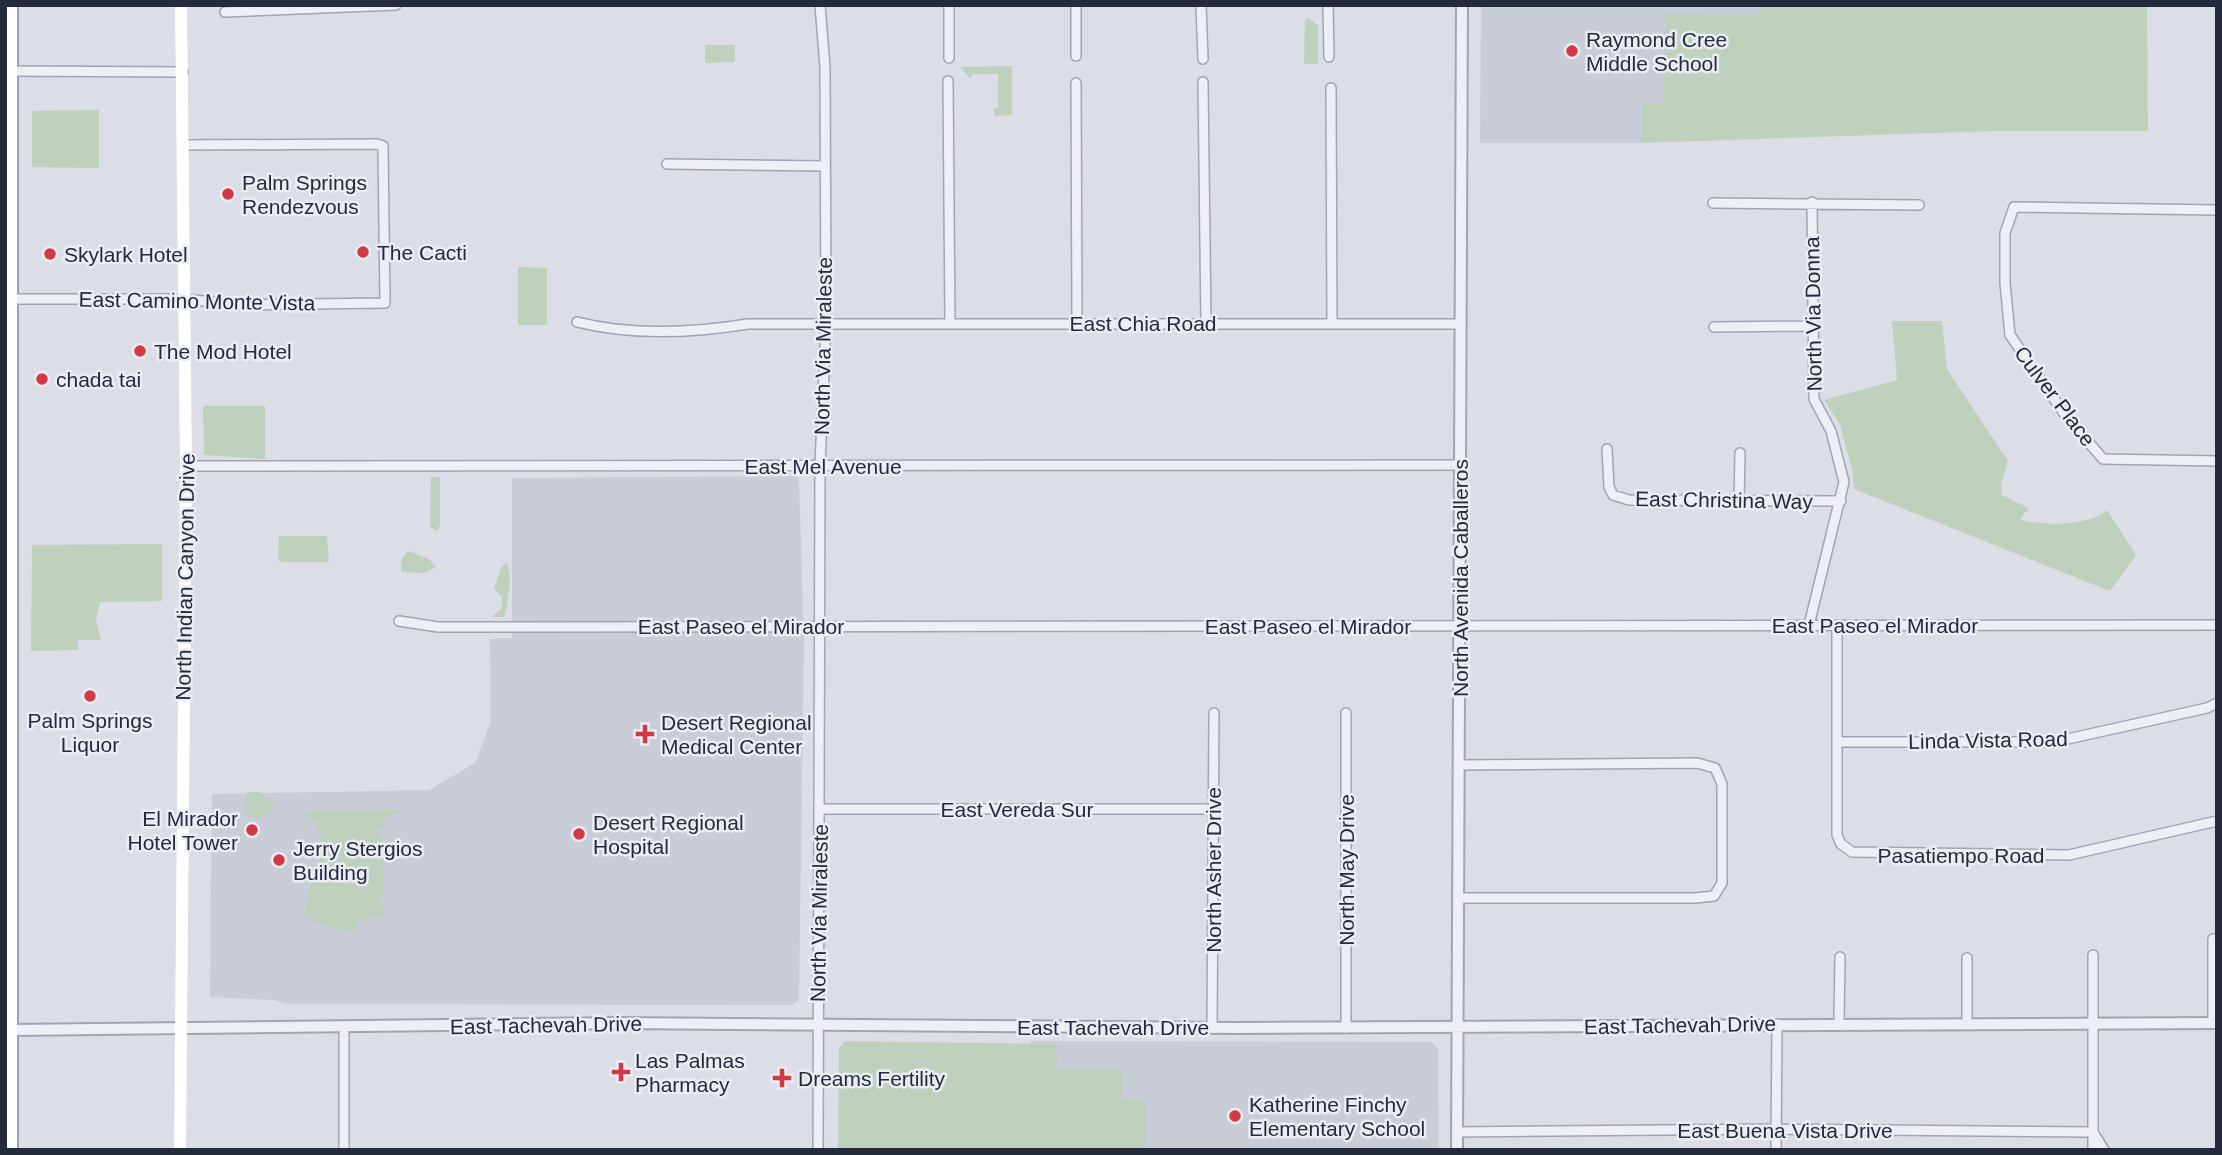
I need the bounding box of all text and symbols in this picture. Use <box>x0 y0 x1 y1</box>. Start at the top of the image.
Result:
place label: Raymond Cree Middle School <box>1586 28 1727 75</box>
marker: Raymond Cree Middle School <box>1564 43 1580 59</box>
place label: Palm Springs Rendezvous <box>242 171 367 218</box>
marker: Palm Springs Rendezvous <box>220 186 236 202</box>
street label: North Via Donna <box>1800 236 1826 392</box>
place label: The Cacti <box>377 241 467 264</box>
place label: Skylark Hotel <box>64 243 188 266</box>
marker: The Cacti <box>355 244 371 260</box>
marker: Skylark Hotel <box>42 246 58 262</box>
street label: North Via Miraleste <box>810 257 836 435</box>
street label: East Camino Monte Vista <box>79 287 316 315</box>
street label: East Chia Road <box>1069 312 1217 335</box>
place label: The Mod Hotel <box>154 340 292 363</box>
street label: Culver Place <box>2010 342 2100 450</box>
marker: The Mod Hotel <box>132 343 148 359</box>
place label: chada tai <box>56 368 141 391</box>
marker: chada tai <box>34 371 50 387</box>
street label: North Indian Canyon Drive <box>171 453 199 701</box>
street label: East Mel Avenue <box>744 455 902 478</box>
street label: North Avenida Caballeros <box>1449 459 1472 697</box>
street label: East Christina Way <box>1635 487 1814 513</box>
street label: East Paseo el Mirador <box>1772 614 1978 637</box>
street label: East Paseo el Mirador <box>638 615 844 638</box>
street label: East Paseo el Mirador <box>1205 615 1411 638</box>
marker: Palm Springs Liquor <box>82 688 98 704</box>
place label: Palm Springs Liquor <box>28 709 152 756</box>
place label: Desert Regional Medical Center <box>661 711 812 758</box>
marker: Desert Regional Medical Center <box>635 724 655 744</box>
street label: Linda Vista Road <box>1908 727 2068 753</box>
street label: North Asher Drive <box>1202 787 1225 953</box>
street label: North May Drive <box>1335 794 1358 946</box>
street label: East Vereda Sur <box>941 798 1093 821</box>
place label: El Mirador Hotel Tower <box>128 807 238 854</box>
place label: Desert Regional Hospital <box>593 811 744 858</box>
marker: El Mirador Hotel Tower <box>244 822 260 838</box>
street label: North Via Miraleste <box>806 824 832 1002</box>
marker: Desert Regional Hospital <box>571 826 587 842</box>
place label: Jerry Stergios Building <box>293 837 423 884</box>
street label: Pasatiempo Road <box>1878 844 2044 867</box>
marker: Jerry Stergios Building <box>271 852 287 868</box>
street label: East Tachevah Drive <box>450 1012 642 1038</box>
street label: East Tachevah Drive <box>1584 1012 1776 1038</box>
street label: East Tachevah Drive <box>1017 1016 1209 1039</box>
place label: Las Palmas Pharmacy <box>635 1049 745 1096</box>
marker: Las Palmas Pharmacy <box>613 1064 629 1080</box>
place label: Dreams Fertility <box>798 1067 946 1090</box>
marker: Dreams Fertility <box>772 1068 792 1088</box>
place label: Katherine Finchy Elementary School <box>1249 1093 1425 1140</box>
marker: Katherine Finchy Elementary School <box>1227 1108 1243 1124</box>
street label: East Buena Vista Drive <box>1677 1119 1893 1142</box>

